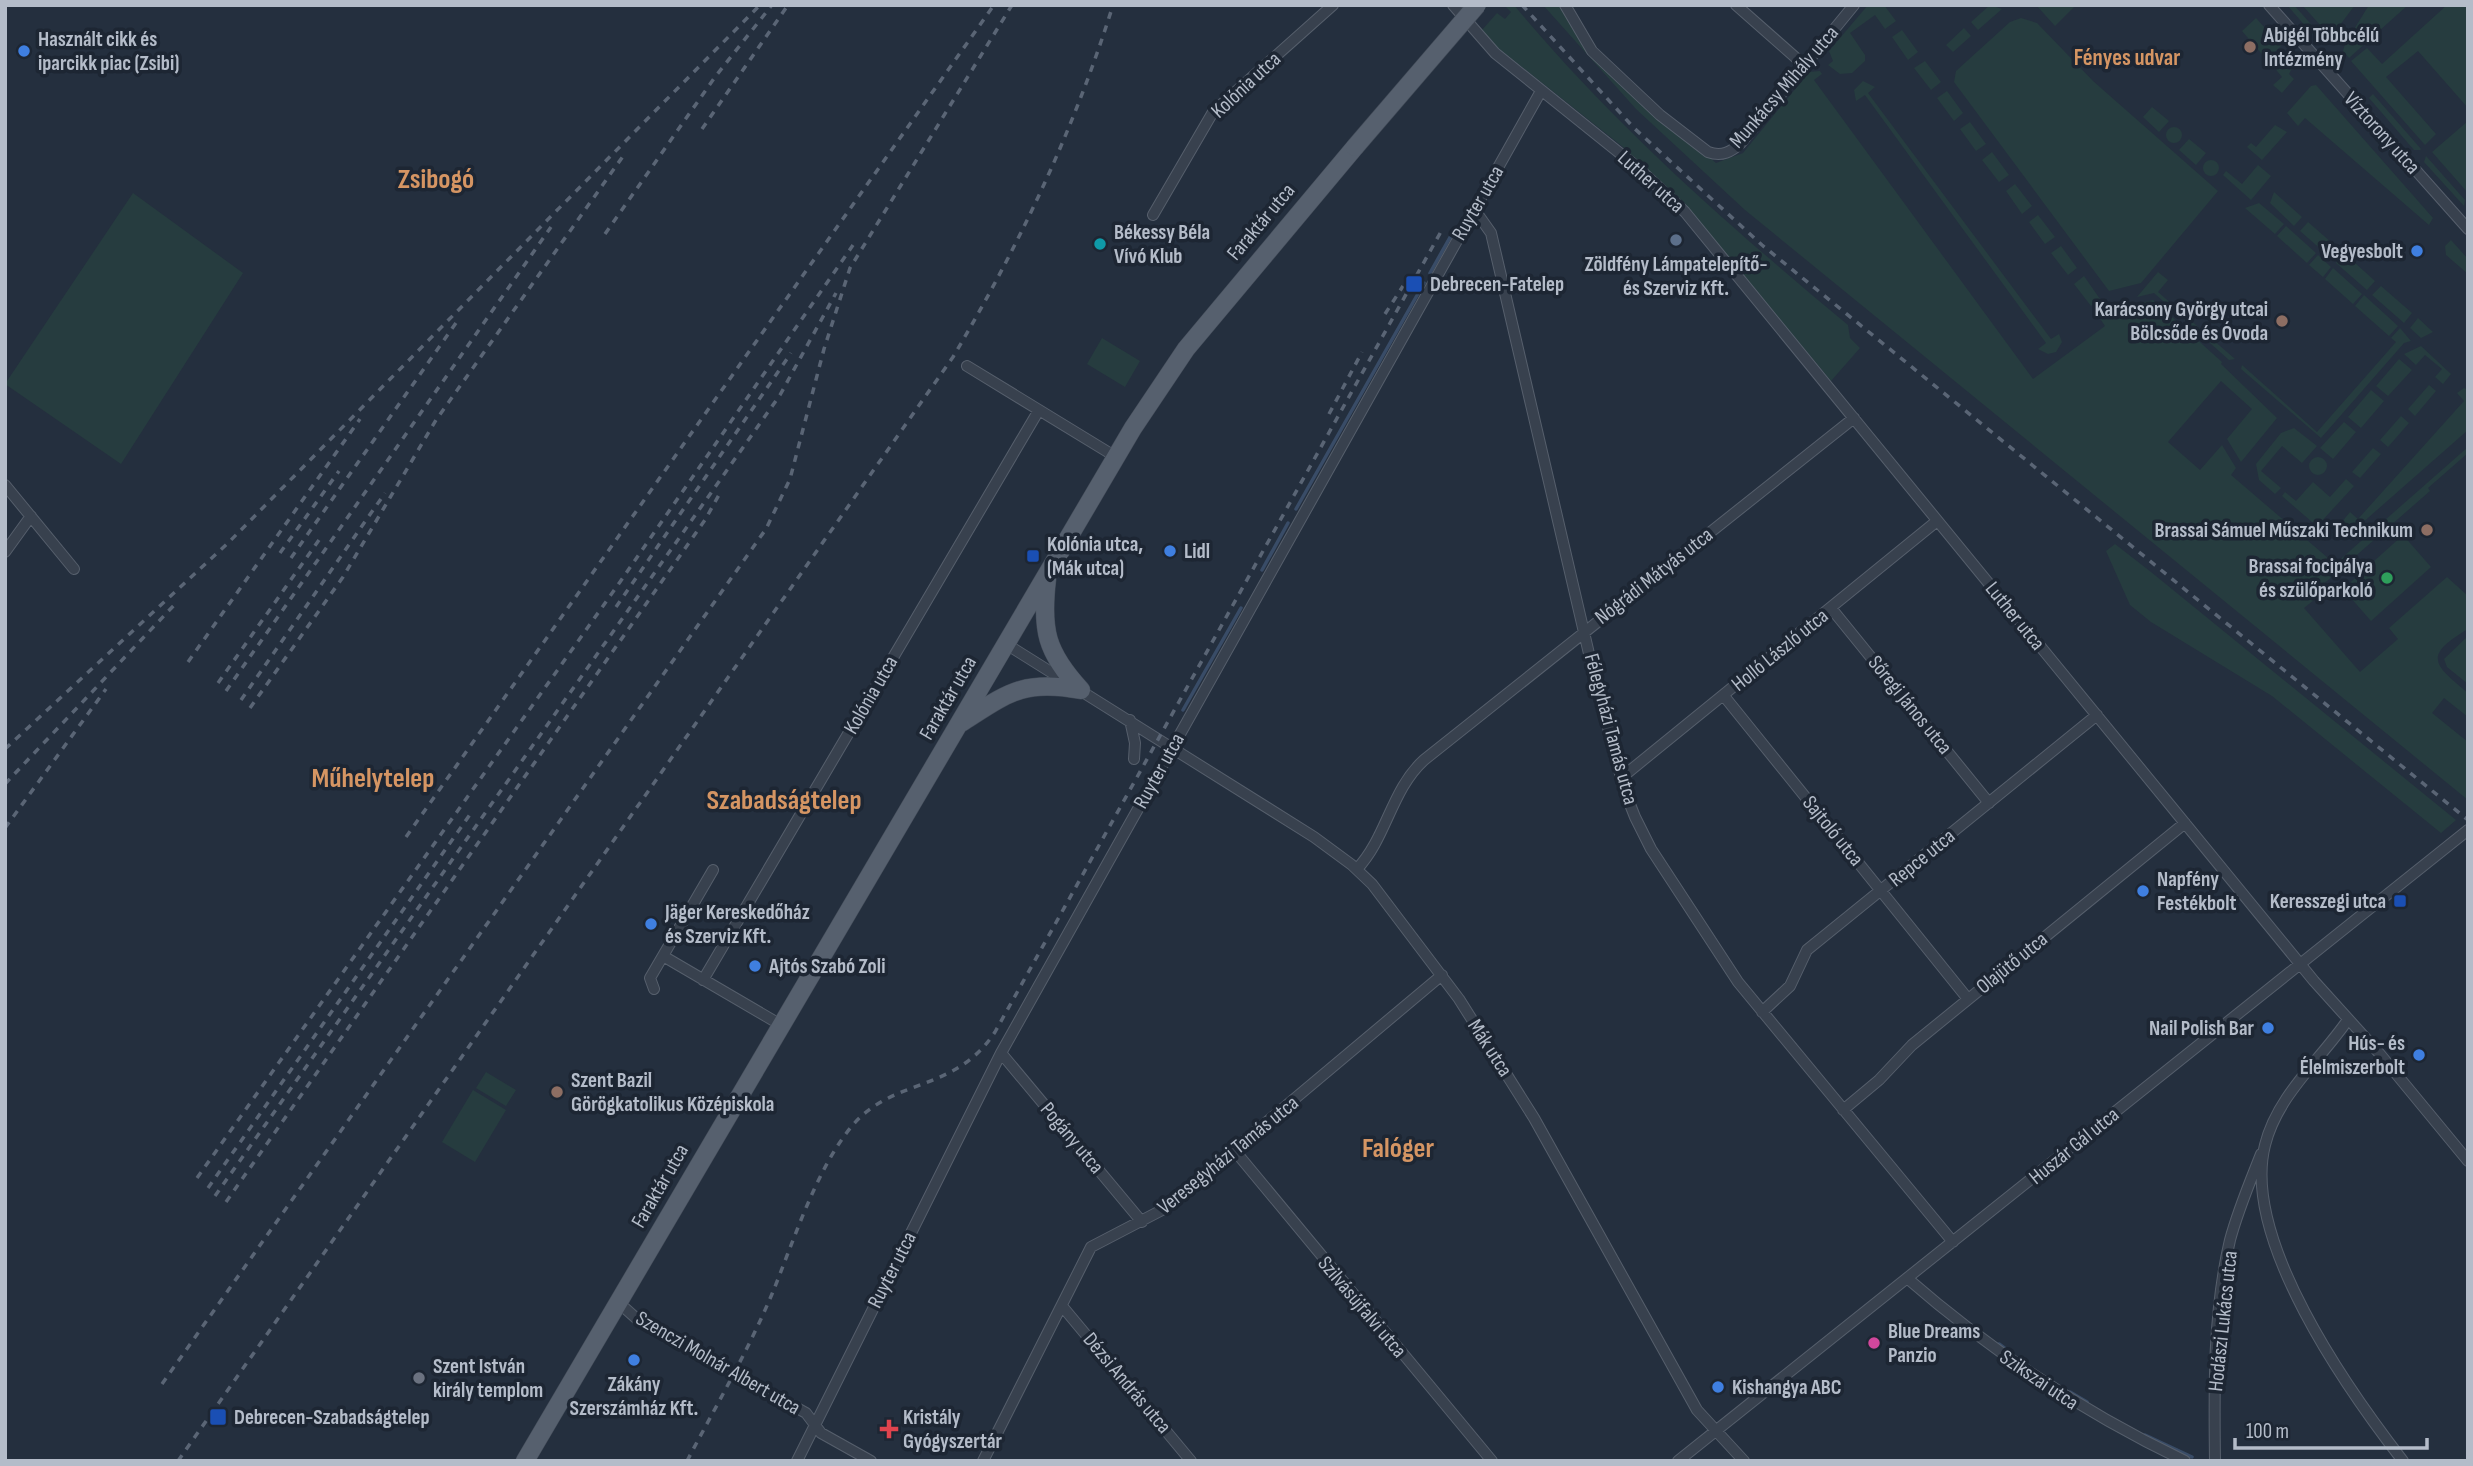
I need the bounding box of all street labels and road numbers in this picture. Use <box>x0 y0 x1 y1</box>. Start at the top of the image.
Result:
street label: Munkácsy Mihály utca <box>1724 21 1844 153</box>
street label: Kolónia utca <box>1206 47 1286 123</box>
street label: Víztorony utca <box>2339 87 2425 179</box>
street label: Luther utca <box>1613 146 1689 218</box>
street label: Ruyter utca <box>1447 161 1509 245</box>
street label: Faraktár utca <box>1222 179 1300 265</box>
street label: Nógrádi Mátyás utca <box>1590 522 1718 630</box>
street label: Luther utca <box>1980 577 2050 655</box>
street label: Holló László utca <box>1727 603 1833 697</box>
street label: Kolónia utca <box>839 651 903 739</box>
street label: Félegyházi Tamás utca <box>1579 651 1643 807</box>
street label: Sőregi János utca <box>1863 651 1957 759</box>
street label: Faraktár utca <box>914 652 982 744</box>
street label: Ruyter utca <box>1128 729 1190 813</box>
street label: Sajtoló utca <box>1797 791 1869 871</box>
street label: Repce utca <box>1884 824 1960 892</box>
street label: Olajütő utca <box>1971 927 2053 999</box>
street label: Mák utca <box>1462 1015 1518 1081</box>
street label: Veresegyházi Tamás utca <box>1152 1090 1304 1220</box>
street label: Pogány utca <box>1035 1097 1109 1179</box>
street label: Huszár Gál utca <box>2024 1102 2124 1190</box>
street label: Faraktár utca <box>626 1140 694 1232</box>
street label: Ruyter utca <box>862 1228 922 1312</box>
street label: Hodászi Lukács utca <box>2203 1249 2243 1393</box>
street label: Szilvásújfalvi utca <box>1312 1251 1412 1363</box>
street label: Szenczi Molnár Albert utca <box>631 1306 805 1420</box>
street label: Dézsi András utca <box>1078 1327 1176 1439</box>
street label: Szikszai utca <box>1995 1345 2083 1415</box>

